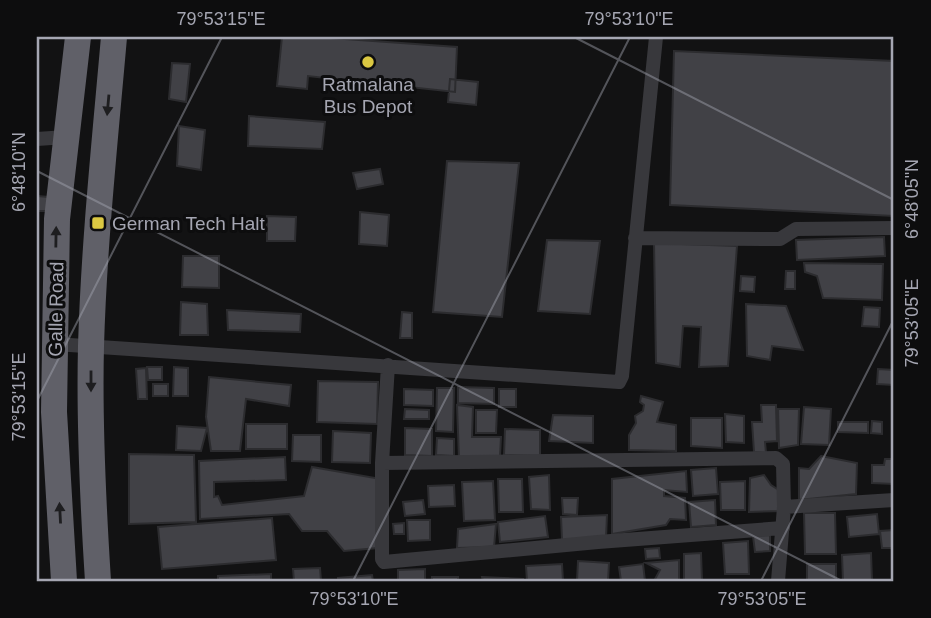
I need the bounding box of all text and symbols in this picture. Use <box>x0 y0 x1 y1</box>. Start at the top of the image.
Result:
text: 79°53'15"E <box>176 9 266 29</box>
text: 79°53'10"E <box>584 9 674 29</box>
marker: Ratmalana Bus Depot <box>360 54 376 70</box>
place label: Ratmalana Bus Depot <box>322 74 414 117</box>
one-way arrow <box>102 94 113 116</box>
text: 6°48'10"N <box>9 132 29 212</box>
text: 6°48'05"N <box>902 159 922 239</box>
place label: German Tech Halt <box>112 213 265 234</box>
marker: German Tech Halt <box>90 215 106 231</box>
one-way arrow <box>51 226 62 248</box>
street label: Galle Road <box>45 261 67 357</box>
text: 79°53'05"E <box>902 278 922 368</box>
text: 79°53'15"E <box>9 352 29 442</box>
one-way arrow <box>85 370 97 392</box>
one-way arrow <box>54 502 65 524</box>
text: 79°53'10"E <box>309 589 399 609</box>
text: 79°53'05"E <box>717 589 807 609</box>

